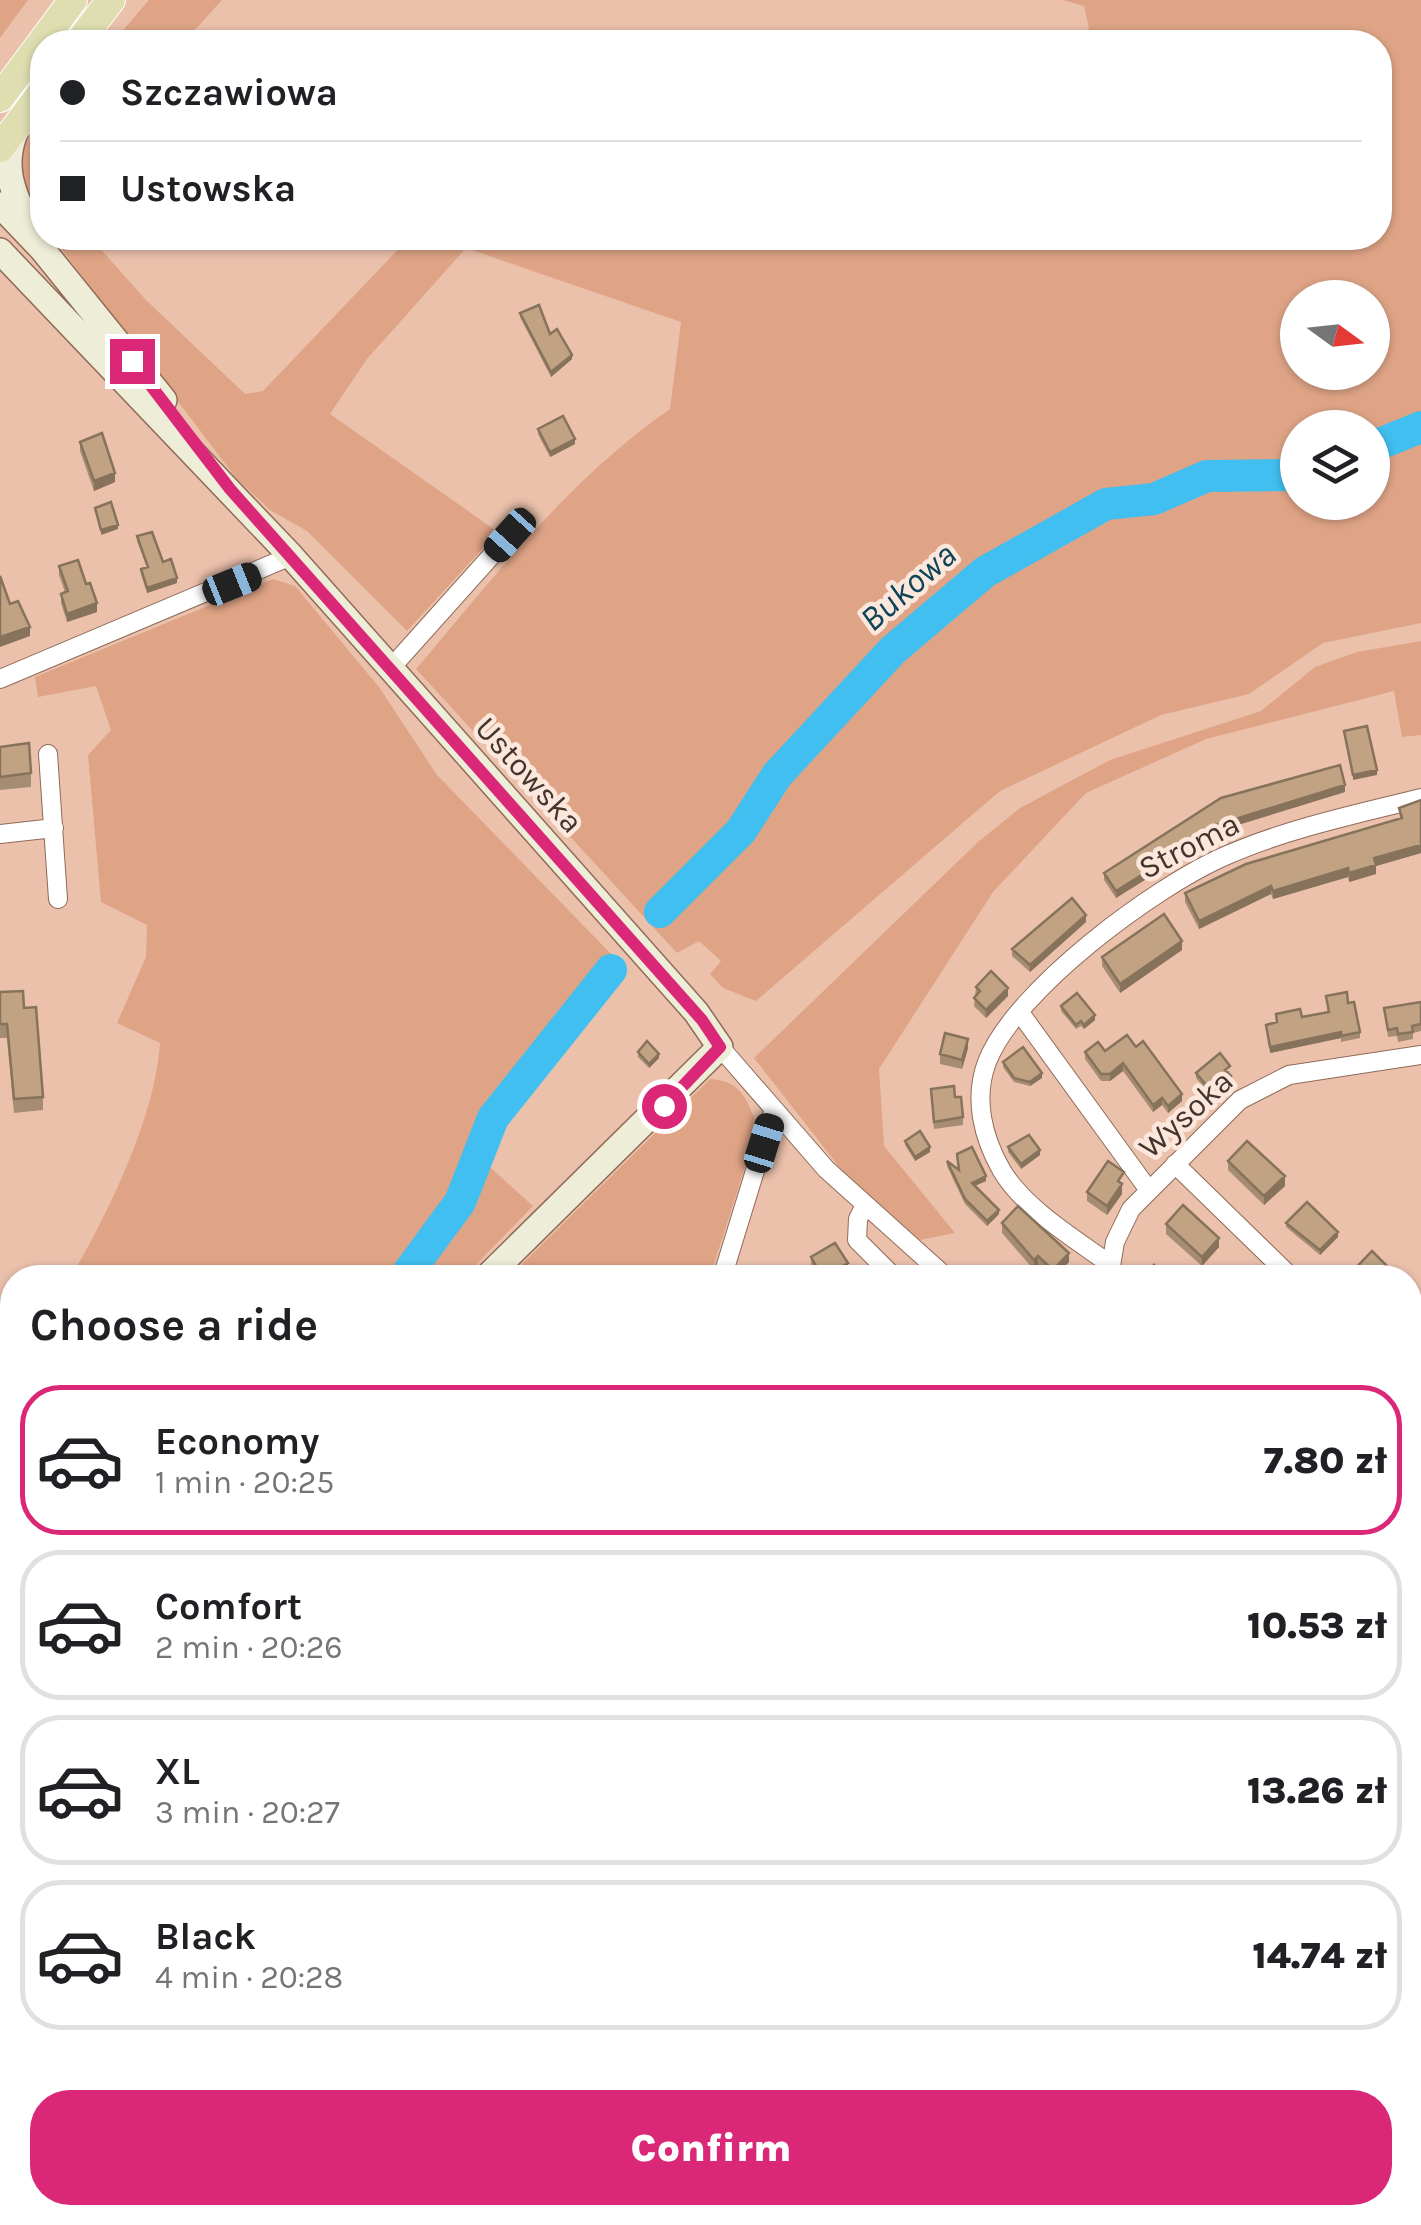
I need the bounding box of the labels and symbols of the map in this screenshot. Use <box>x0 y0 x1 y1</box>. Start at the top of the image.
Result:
north arrow <box>1280 280 1390 390</box>
route end <box>110 339 155 384</box>
car <box>479 503 541 567</box>
water label: Bukowa <box>851 534 965 640</box>
car <box>199 559 265 609</box>
street label: Ustowska <box>467 710 591 840</box>
street label: Stroma <box>1132 805 1246 887</box>
street label: Wysoka <box>1131 1062 1241 1166</box>
route start <box>642 1084 687 1129</box>
car <box>741 1110 787 1176</box>

